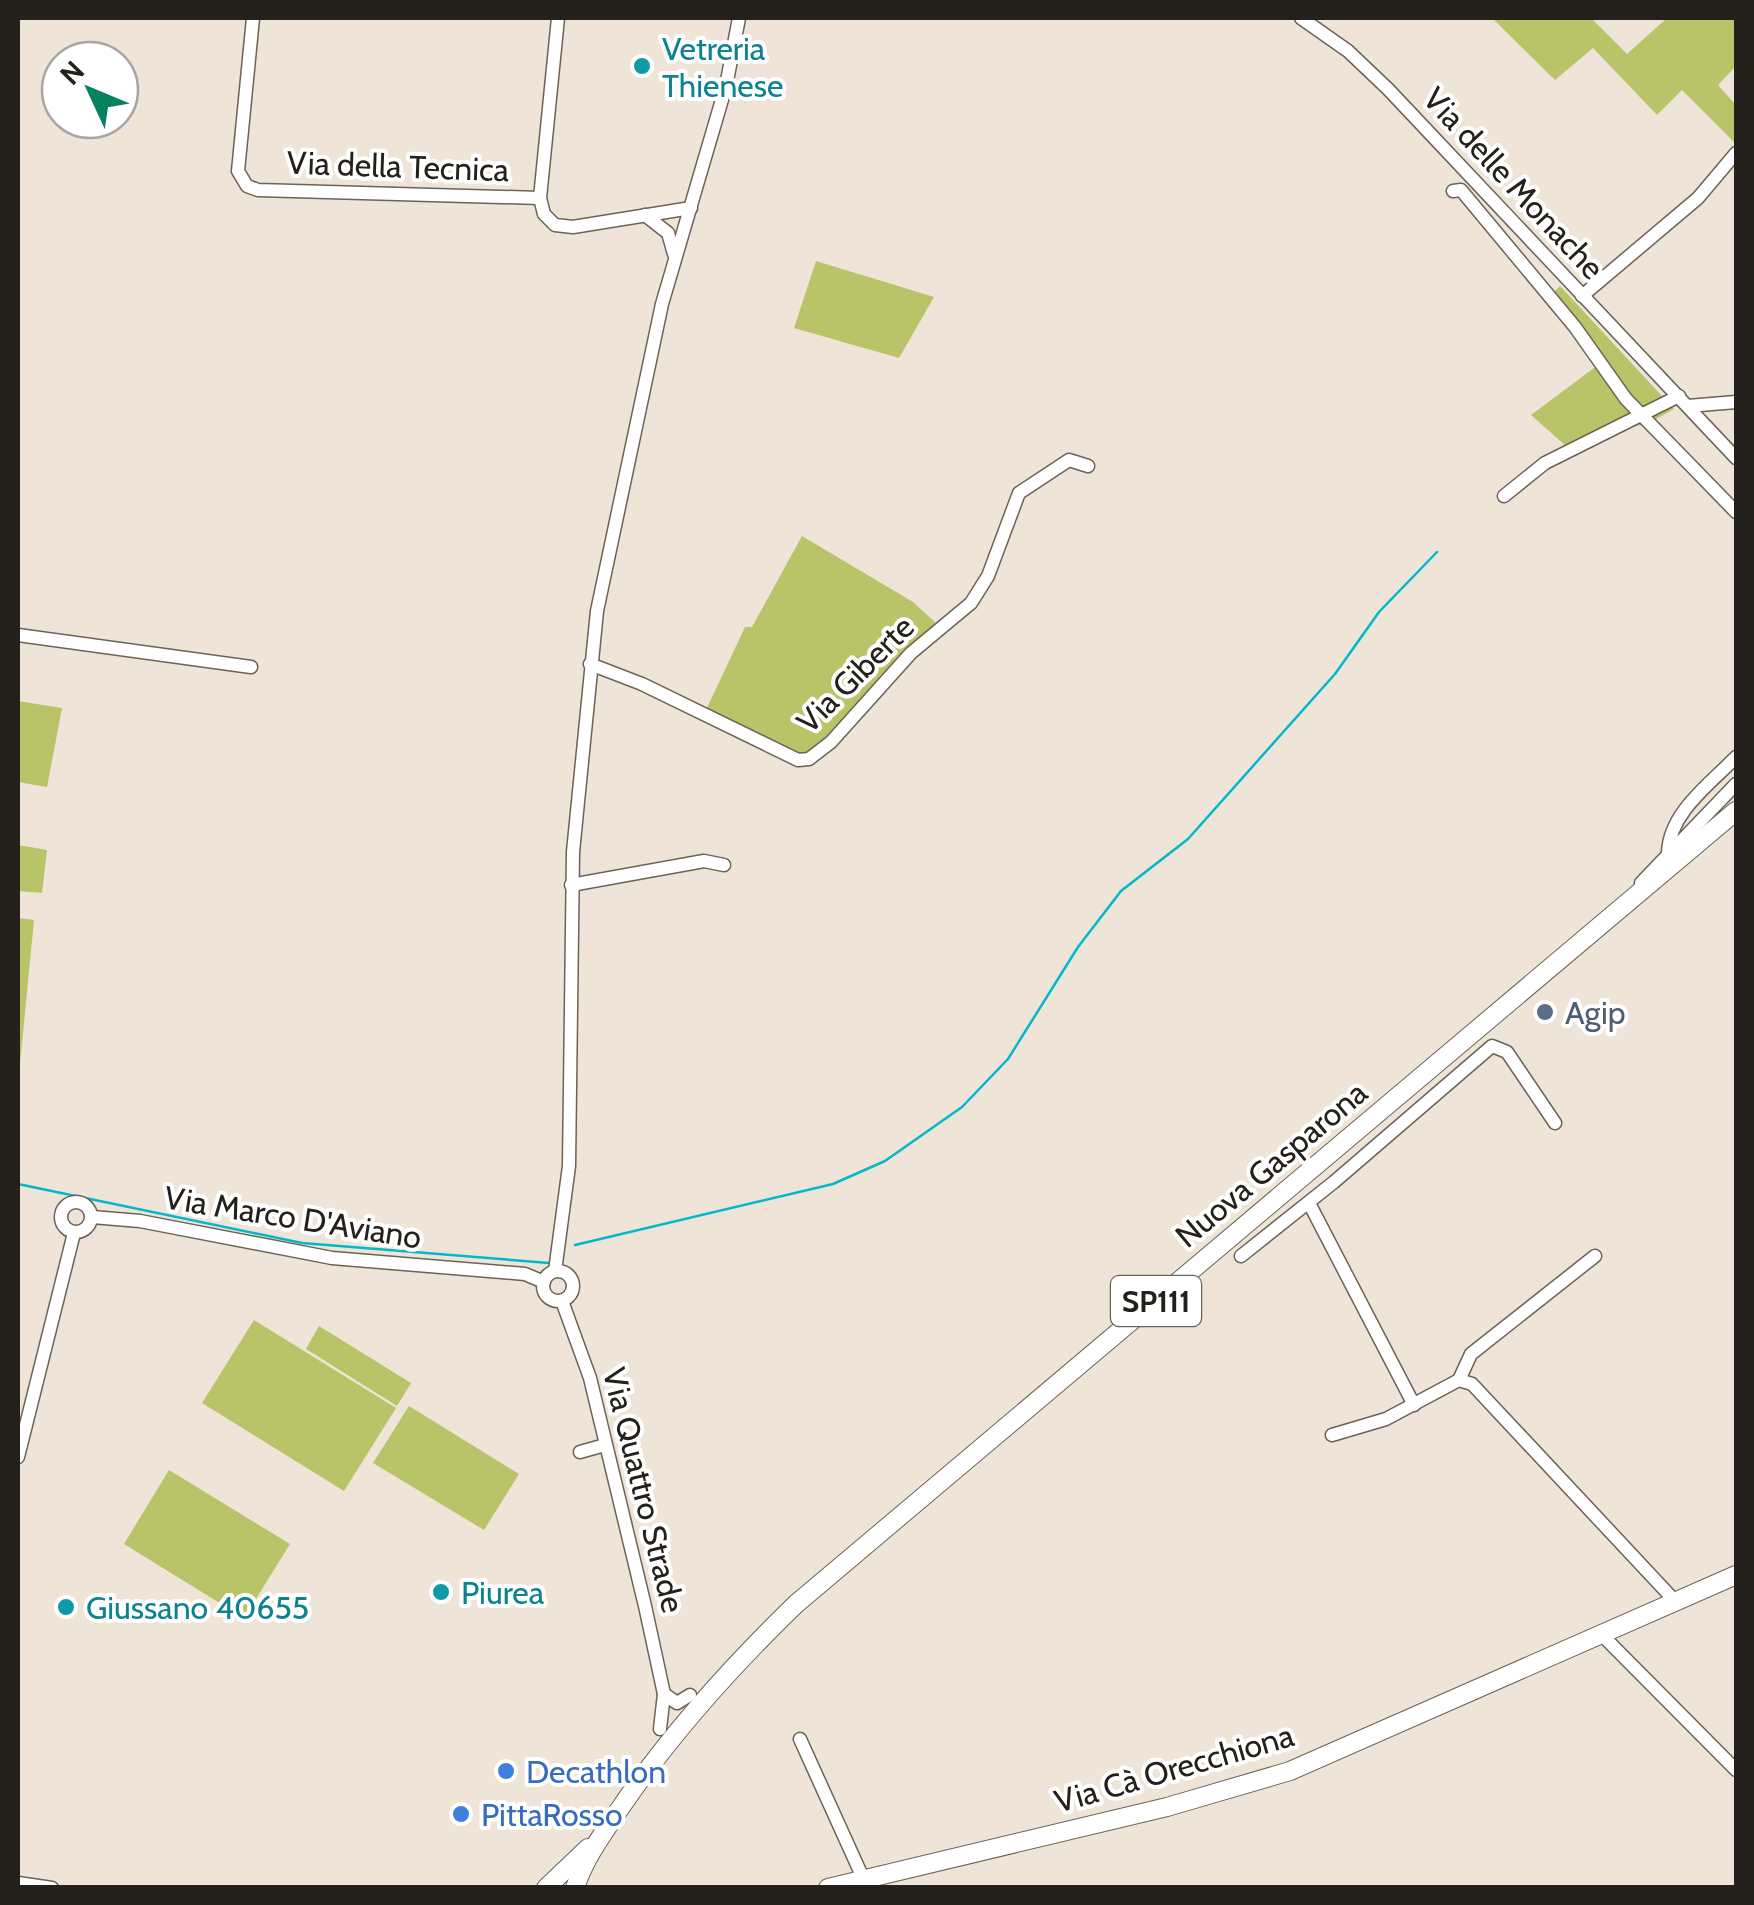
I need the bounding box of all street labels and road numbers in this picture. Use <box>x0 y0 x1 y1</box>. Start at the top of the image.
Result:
street label: Via delle Monache <box>1415 79 1613 287</box>
street label: Via della Tecnica <box>286 143 510 189</box>
street label: Via Giberte <box>788 607 922 741</box>
street label: Nuova Gasparona <box>1167 1072 1375 1255</box>
street label: Via Marco D'Aviano <box>162 1177 424 1257</box>
road number: SP111 <box>1111 1276 1201 1326</box>
street label: Via Quattro Strade <box>595 1364 693 1616</box>
street label: Via Cà Orecchiona <box>1050 1715 1299 1821</box>

